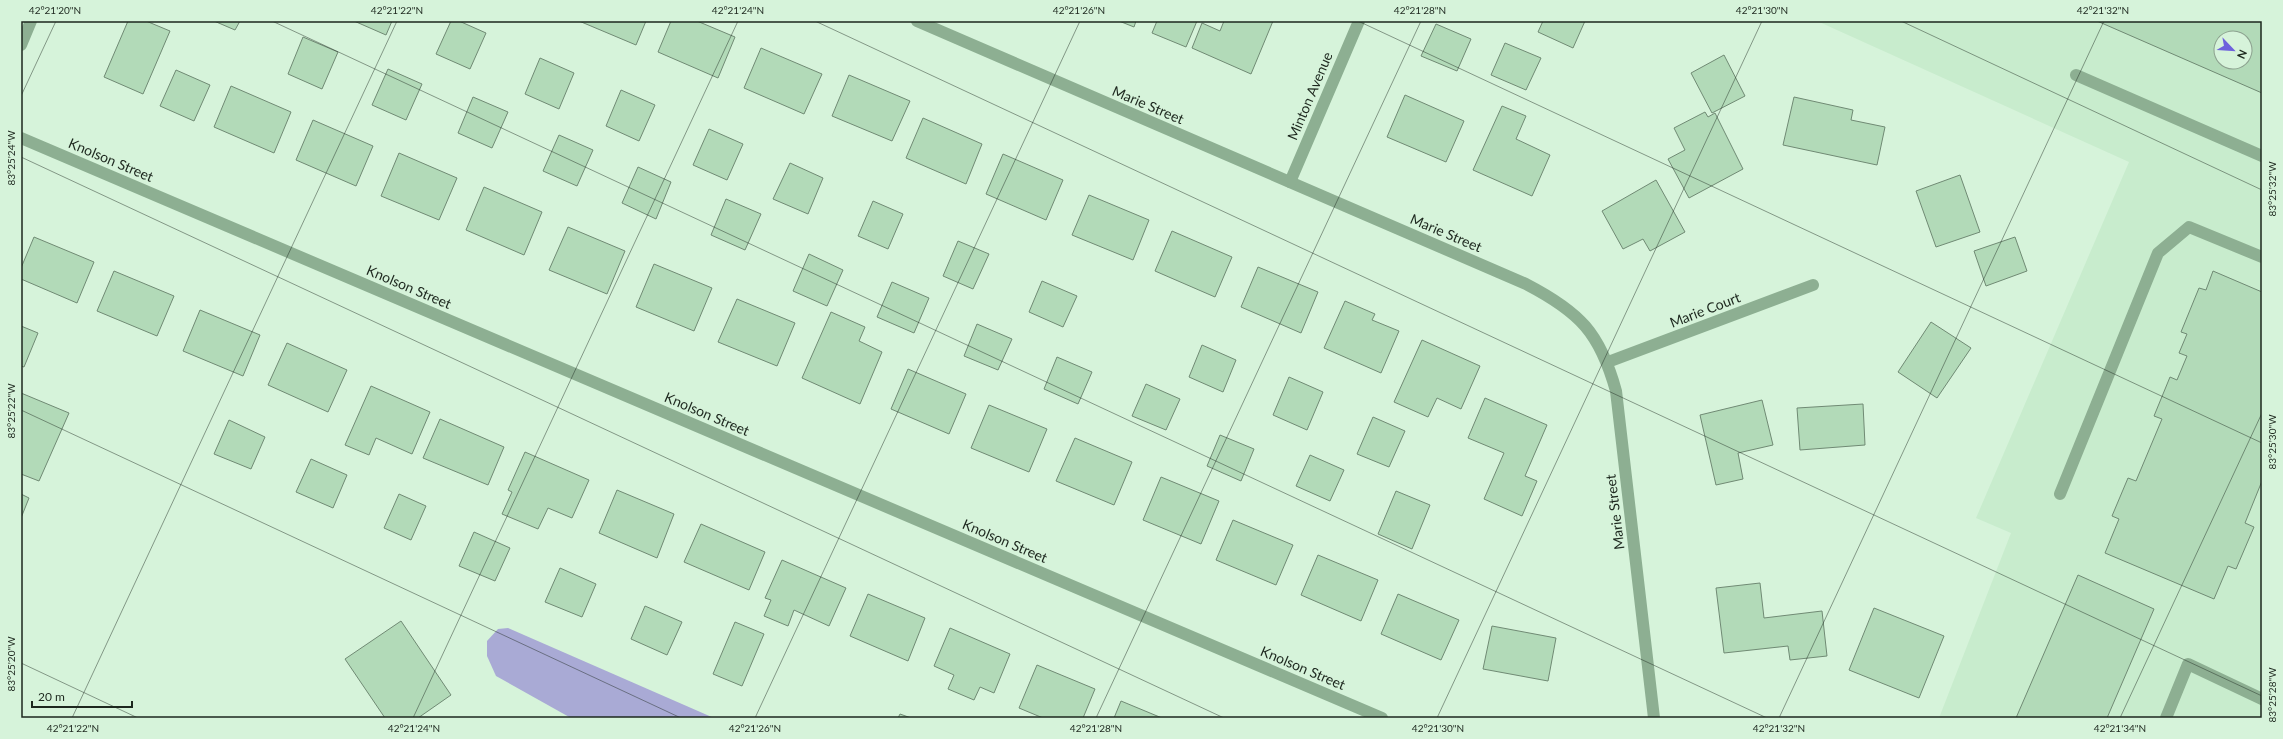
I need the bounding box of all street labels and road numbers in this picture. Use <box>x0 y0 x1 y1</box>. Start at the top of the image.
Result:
street label: Minton Avenue <box>1283 49 1336 142</box>
street label: Marie Street <box>1110 82 1187 127</box>
street label: Knolson Street <box>66 134 156 185</box>
street label: Marie Street <box>1408 210 1485 255</box>
street label: Knolson Street <box>364 261 454 312</box>
street label: Marie Court <box>1667 288 1743 331</box>
street label: Knolson Street <box>662 388 752 439</box>
street label: Marie Street <box>1601 473 1628 551</box>
street label: Knolson Street <box>960 515 1050 566</box>
street label: Knolson Street <box>1258 642 1348 693</box>

